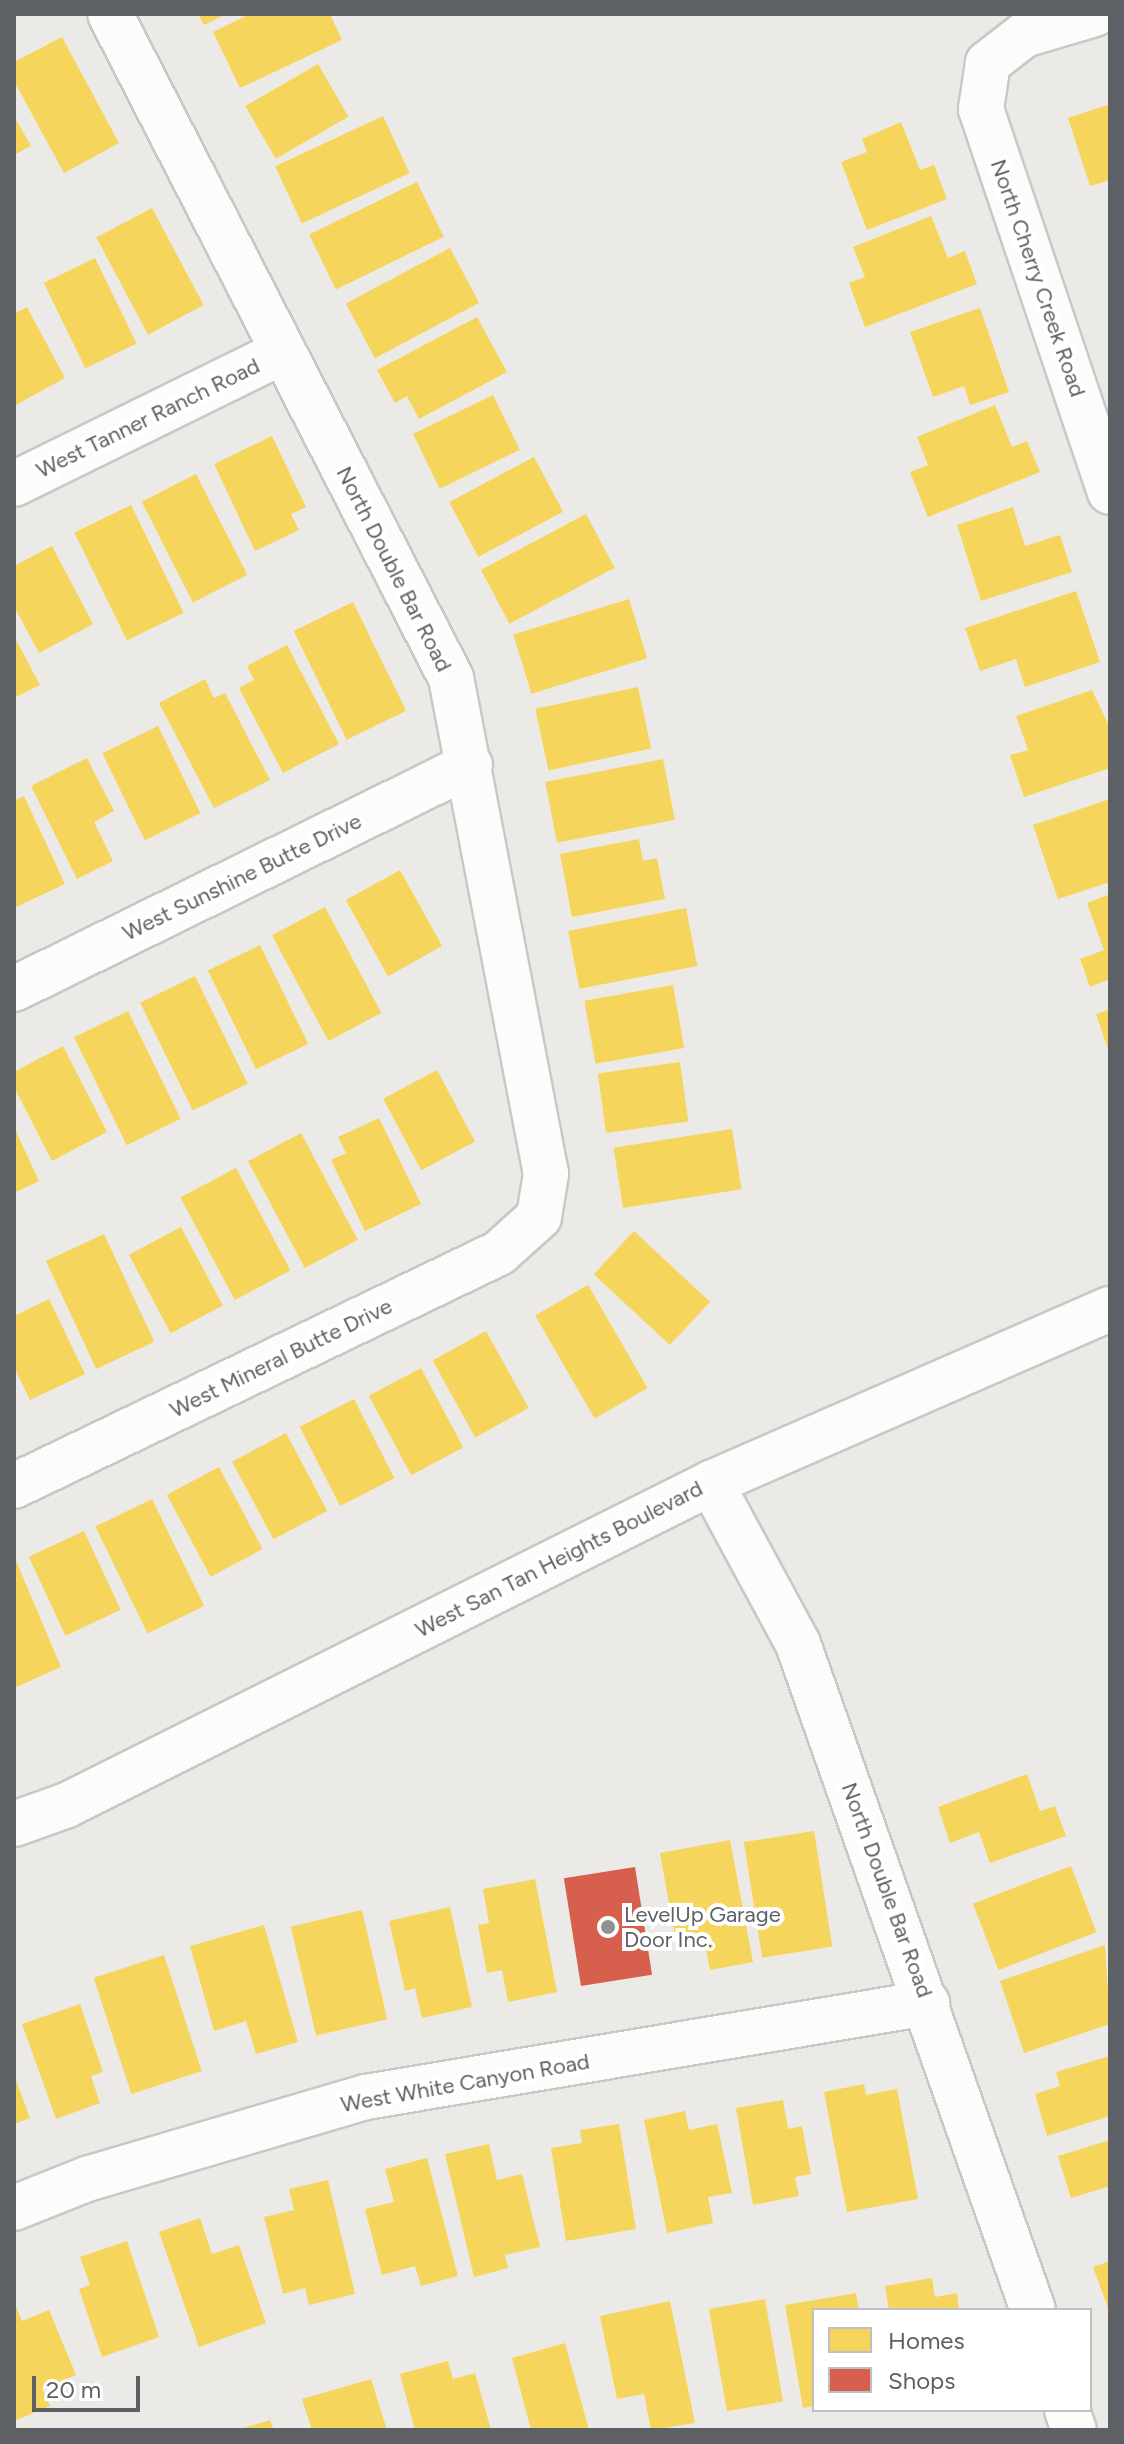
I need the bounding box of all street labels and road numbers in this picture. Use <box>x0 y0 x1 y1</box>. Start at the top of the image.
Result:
street label: North Cherry Creek Road <box>985 156 1091 400</box>
street label: West Tanner Ranch Road <box>32 352 264 484</box>
street label: North Double Bar Road <box>331 462 457 676</box>
street label: West Sunshine Butte Drive <box>118 808 366 946</box>
street label: West Mineral Butte Drive <box>166 1293 396 1423</box>
street label: West San Tan Heights Boulevard <box>411 1475 707 1643</box>
street label: North Double Bar Road <box>836 1779 938 2001</box>
street label: West White Canyon Road <box>339 2048 591 2118</box>

